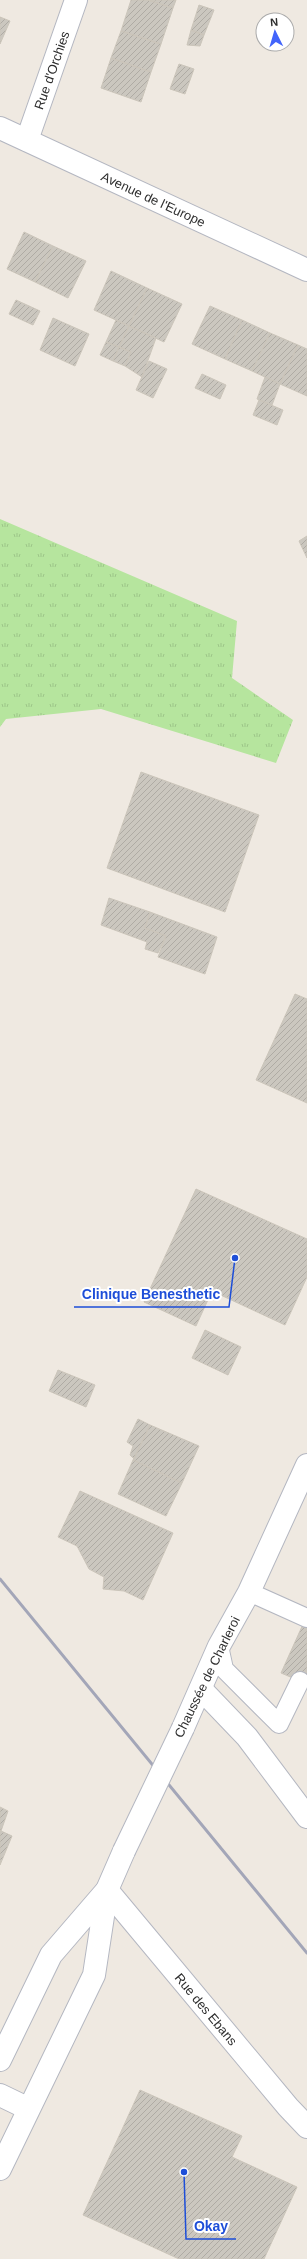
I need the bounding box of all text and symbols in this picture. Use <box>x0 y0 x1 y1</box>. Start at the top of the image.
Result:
north arrow <box>255 12 295 52</box>
text: N <box>270 16 279 28</box>
street label: Rue d'Orchies <box>31 28 72 111</box>
street label: Avenue de l'Europe <box>99 168 208 229</box>
callout: Clinique Benesthetic <box>74 1281 229 1307</box>
text: Clinique Benesthetic <box>82 1286 220 1302</box>
street label: Chaussée de Charleroi <box>171 1614 243 1740</box>
street label: Rue des Ebans <box>172 1970 241 2048</box>
callout: Okay <box>186 2213 236 2239</box>
text: Okay <box>194 2218 228 2234</box>

